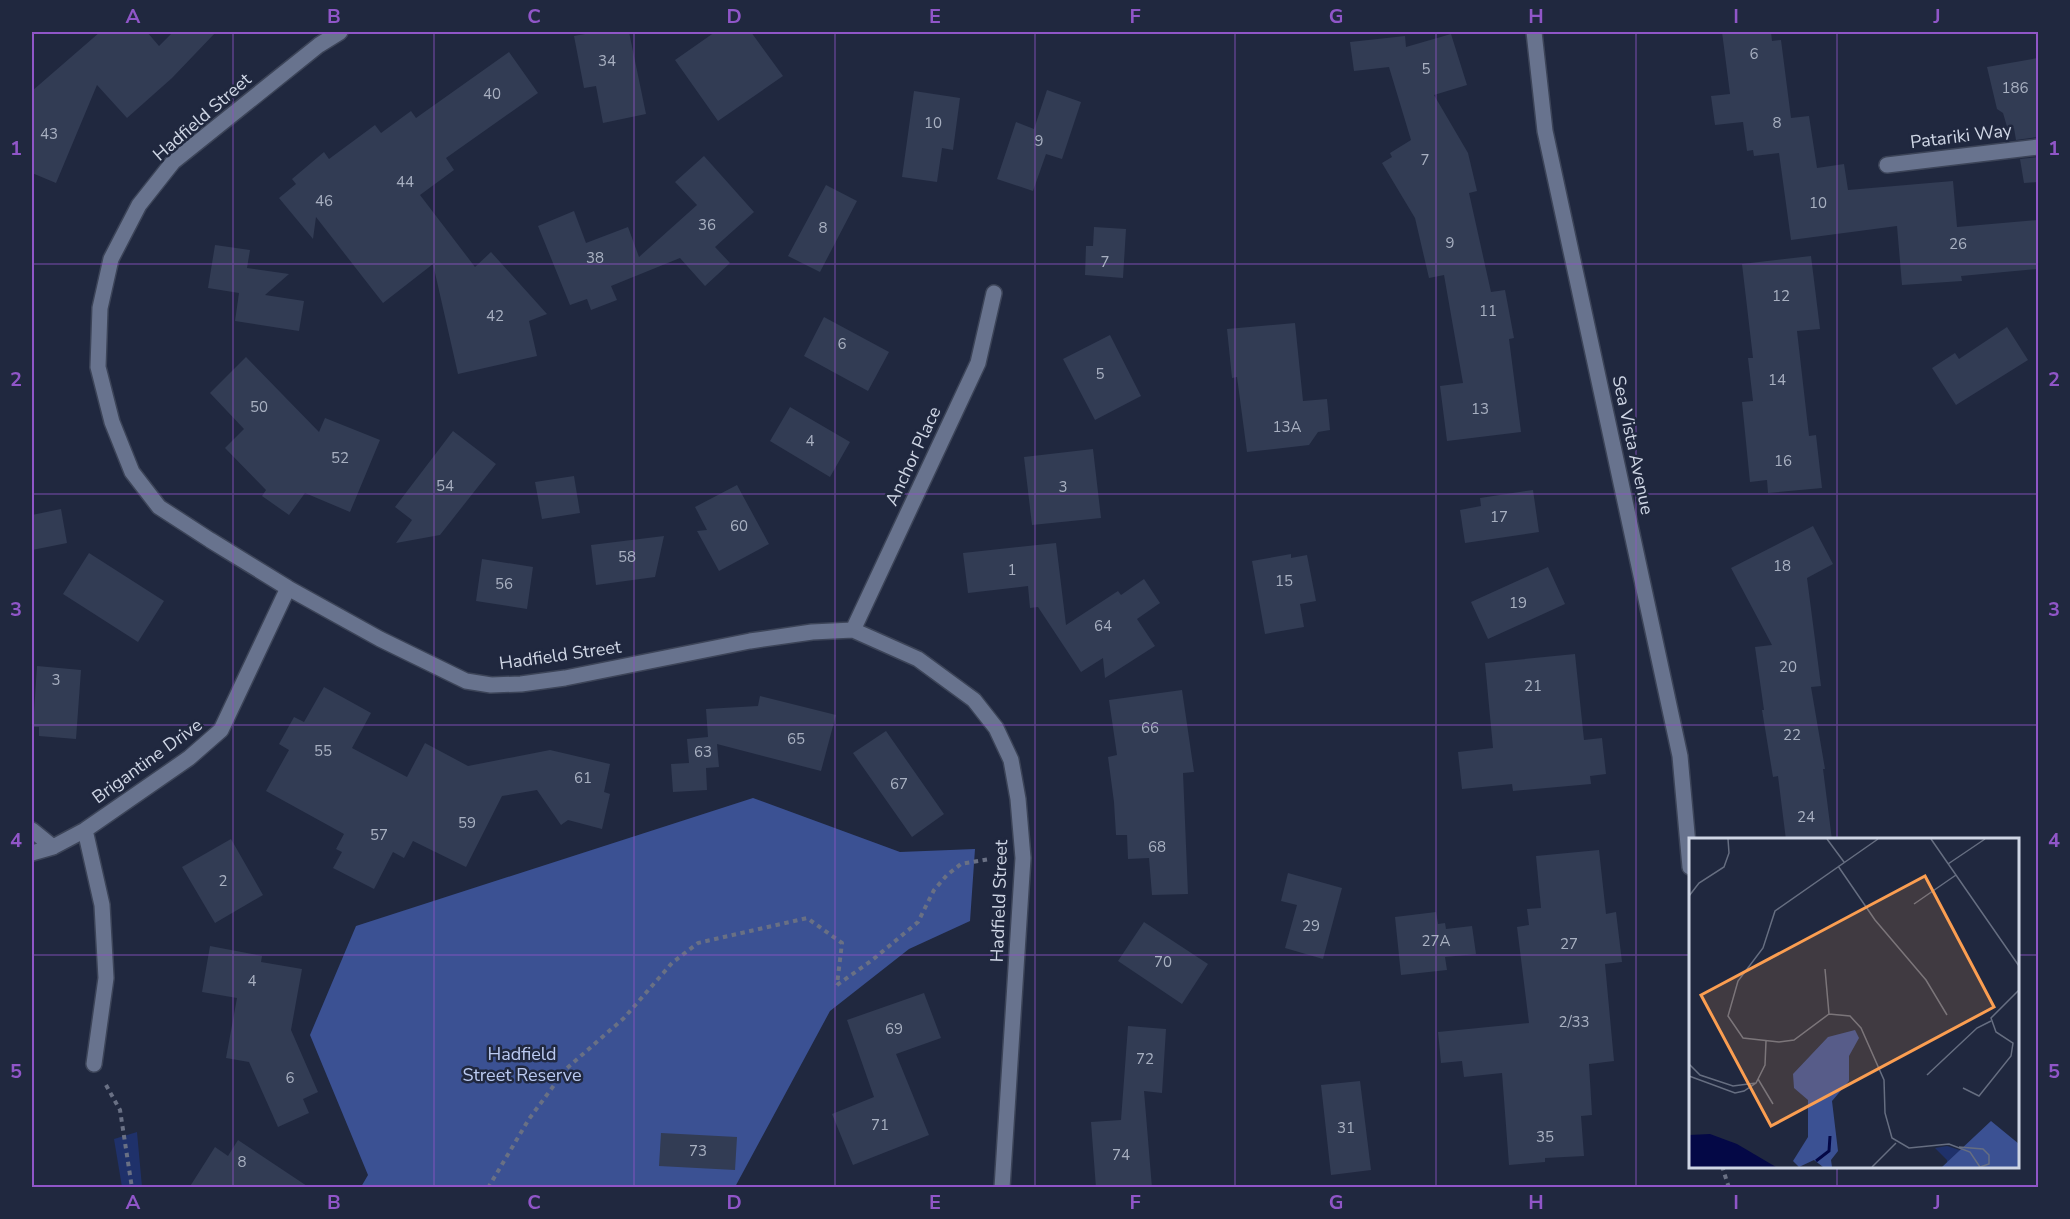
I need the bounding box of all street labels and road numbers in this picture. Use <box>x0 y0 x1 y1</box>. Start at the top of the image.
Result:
street label: Hadfield Street <box>148 67 257 166</box>
street label: Patariki Way <box>1909 118 2014 154</box>
street label: Sea Vista Avenue <box>1607 373 1659 517</box>
street label: Anchor Place <box>880 402 946 510</box>
street label: Hadfield Street <box>498 634 623 675</box>
street label: Brigantine Drive <box>87 713 207 809</box>
street label: Hadfield Street <box>985 839 1013 963</box>

